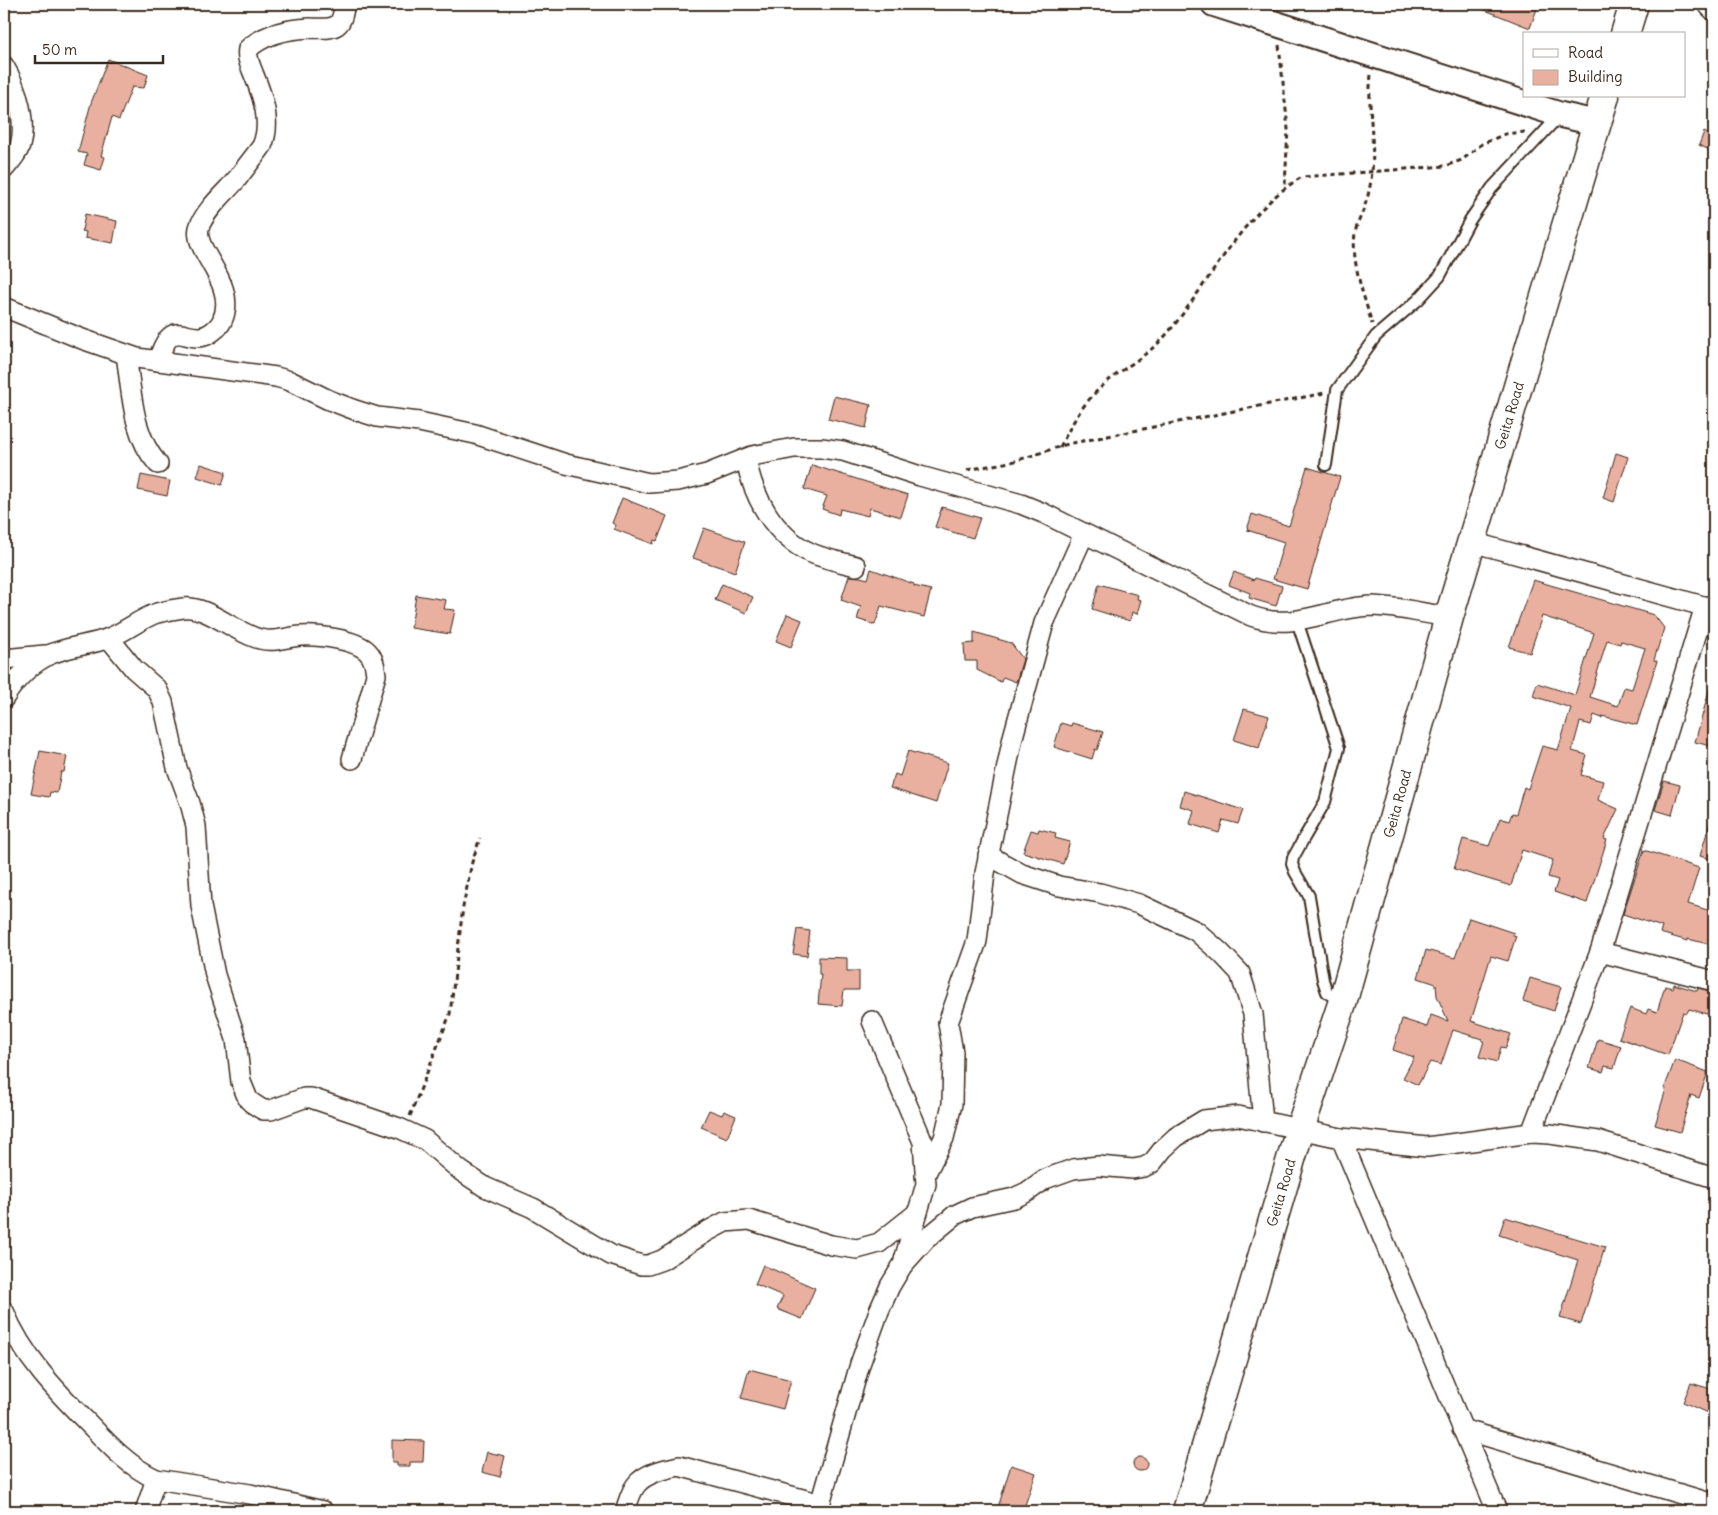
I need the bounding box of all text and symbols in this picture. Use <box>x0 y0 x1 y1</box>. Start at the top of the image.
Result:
scale bar <box>35 32 162 64</box>
legend <box>1523 32 1686 98</box>
text: 50 m <box>42 40 77 59</box>
text: Road <box>1568 43 1603 62</box>
text: Building <box>1568 67 1623 86</box>
street label: Geita Road <box>1491 380 1528 452</box>
street label: Geita Road <box>1379 768 1415 840</box>
street label: Geita Road <box>1263 1157 1300 1229</box>

